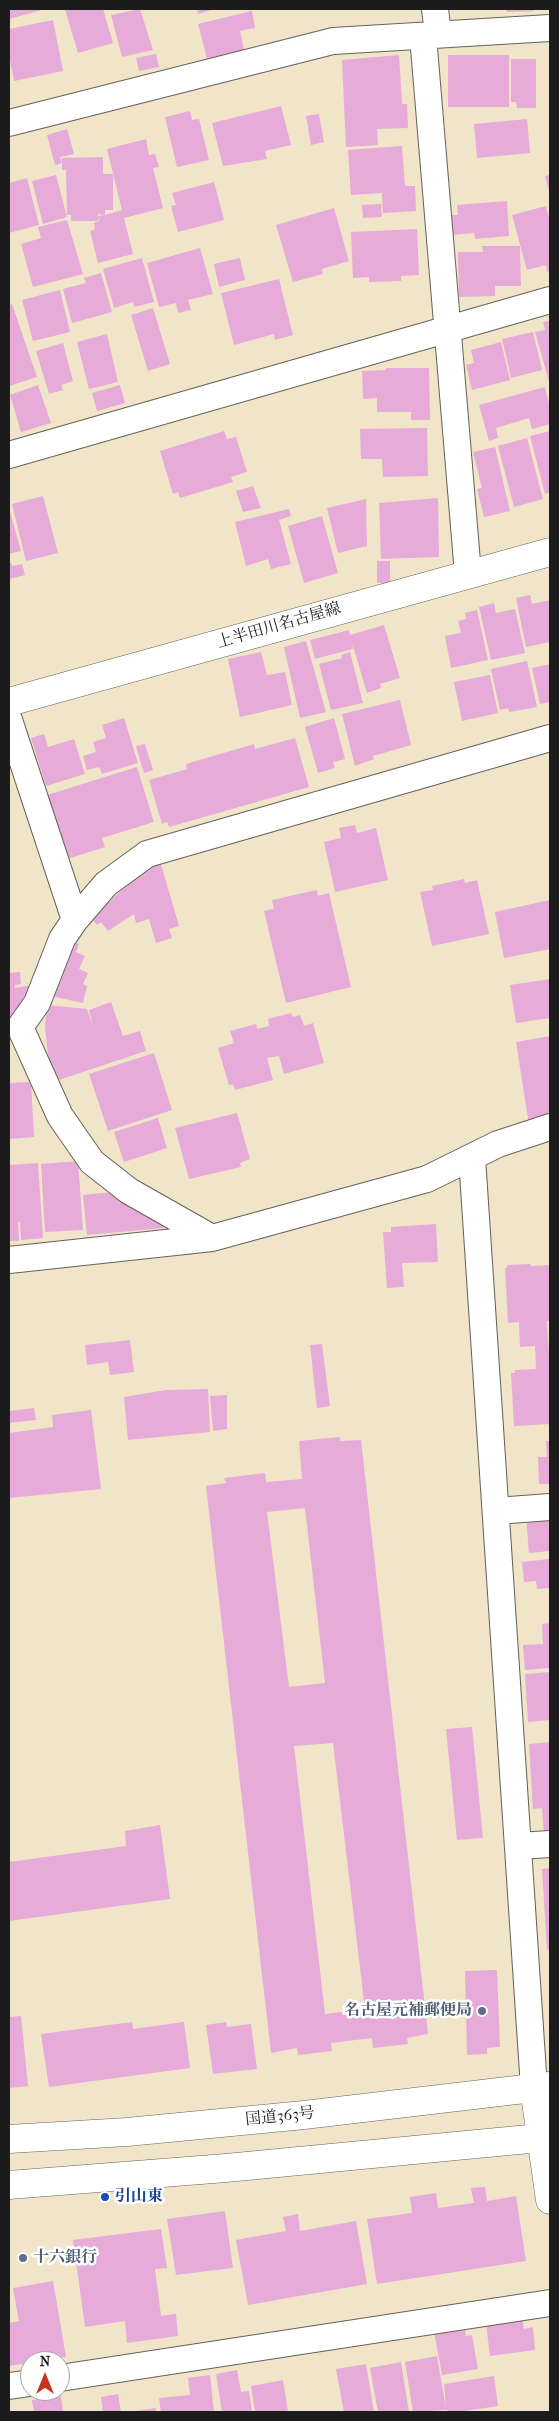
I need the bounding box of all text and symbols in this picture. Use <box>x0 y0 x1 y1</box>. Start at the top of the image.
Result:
street label: 上半田川名古屋線 <box>215 599 343 653</box>
place label: 名古屋元補郵便局 <box>344 2001 472 2021</box>
marker: 名古屋元補郵便局 <box>476 2005 488 2017</box>
street label: 国道363号 <box>244 2104 316 2130</box>
place label: 引山東 <box>115 2187 163 2207</box>
marker: 引山東 <box>99 2191 111 2203</box>
place label: 十六銀行 <box>33 2248 97 2268</box>
marker: 十六銀行 <box>17 2252 29 2264</box>
north arrow <box>20 2351 70 2401</box>
text: N <box>40 2353 50 2370</box>

